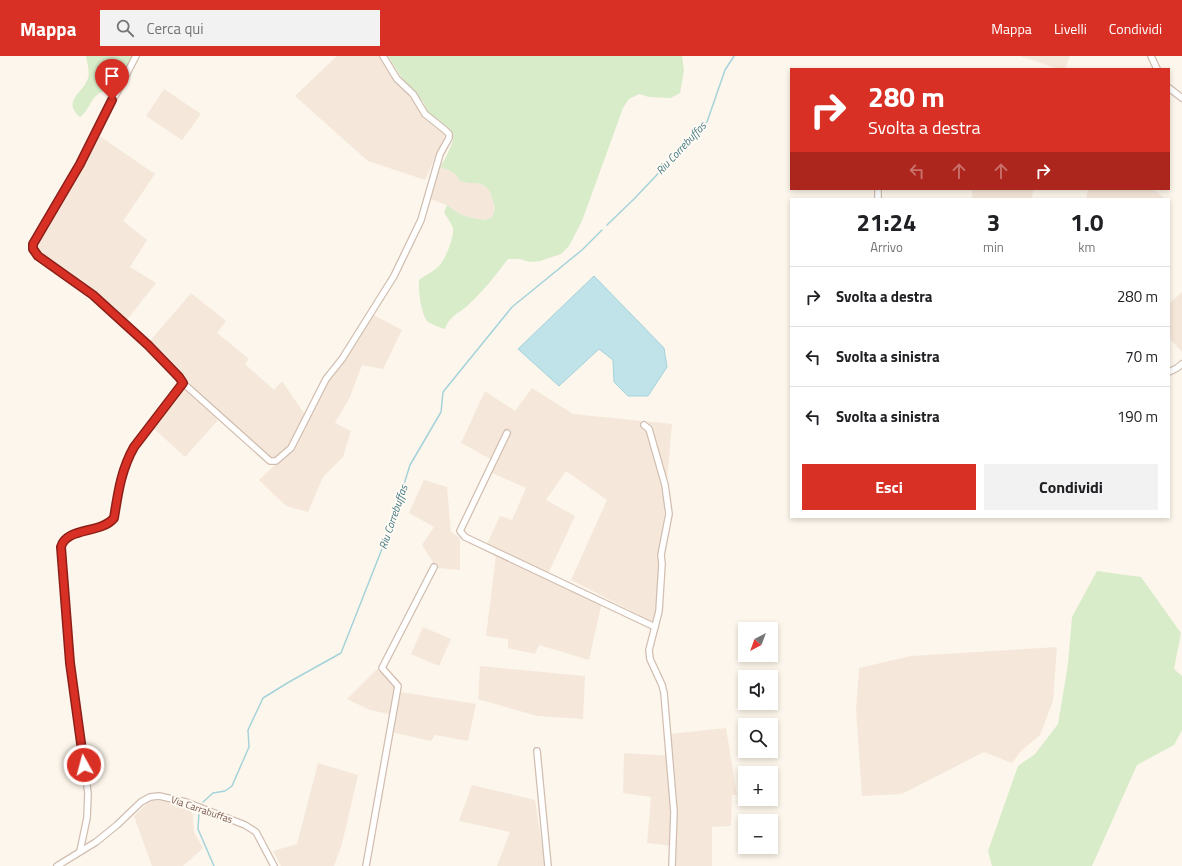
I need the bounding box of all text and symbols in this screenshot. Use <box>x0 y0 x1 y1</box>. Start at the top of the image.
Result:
search box <box>100 10 380 46</box>
text: Mappa <box>20 14 76 43</box>
icon: search <box>114 17 136 39</box>
text: Cerca qui <box>146 17 204 40</box>
text: Mappa <box>991 18 1032 39</box>
text: Livelli <box>1054 18 1087 39</box>
text: Condividi <box>1109 18 1162 39</box>
pin <box>95 59 129 100</box>
icon: arrive <box>101 65 123 87</box>
text: 280 m <box>868 75 945 118</box>
icon: right <box>802 84 854 136</box>
text: Svolta a destra <box>868 114 981 141</box>
water label: Riu Correbuffas <box>652 117 711 178</box>
icon: left <box>906 160 928 182</box>
icon: ahead <box>948 160 970 182</box>
icon: ahead <box>990 160 1012 182</box>
icon: right <box>1032 160 1054 182</box>
text: 21:24 <box>857 204 916 240</box>
text: 3 <box>987 204 1000 240</box>
text: 1.0 <box>1070 204 1103 240</box>
text: Arrivo <box>870 237 903 257</box>
text: min <box>983 237 1004 257</box>
text: km <box>1078 237 1095 257</box>
text: Svolta a destra <box>836 285 933 308</box>
text: 280 m <box>1117 285 1158 308</box>
icon: right <box>802 286 824 308</box>
text: Svolta a sinistra <box>836 345 940 368</box>
text: 70 m <box>1125 345 1158 368</box>
icon: left <box>802 346 824 368</box>
text: Svolta a sinistra <box>836 405 940 428</box>
text: 190 m <box>1117 405 1158 428</box>
icon: left <box>802 406 824 428</box>
button: Esci <box>802 464 976 510</box>
button: Condividi <box>984 464 1158 510</box>
water label: Riu Correbuffas <box>375 482 412 551</box>
north arrow <box>738 622 778 662</box>
map controls <box>738 622 778 854</box>
button: sound <box>738 670 778 710</box>
button: search <box>738 718 778 758</box>
position arrow <box>63 744 105 786</box>
button: + <box>738 766 778 806</box>
street label: Via Carrabuffas <box>169 792 235 827</box>
button: − <box>738 814 778 854</box>

